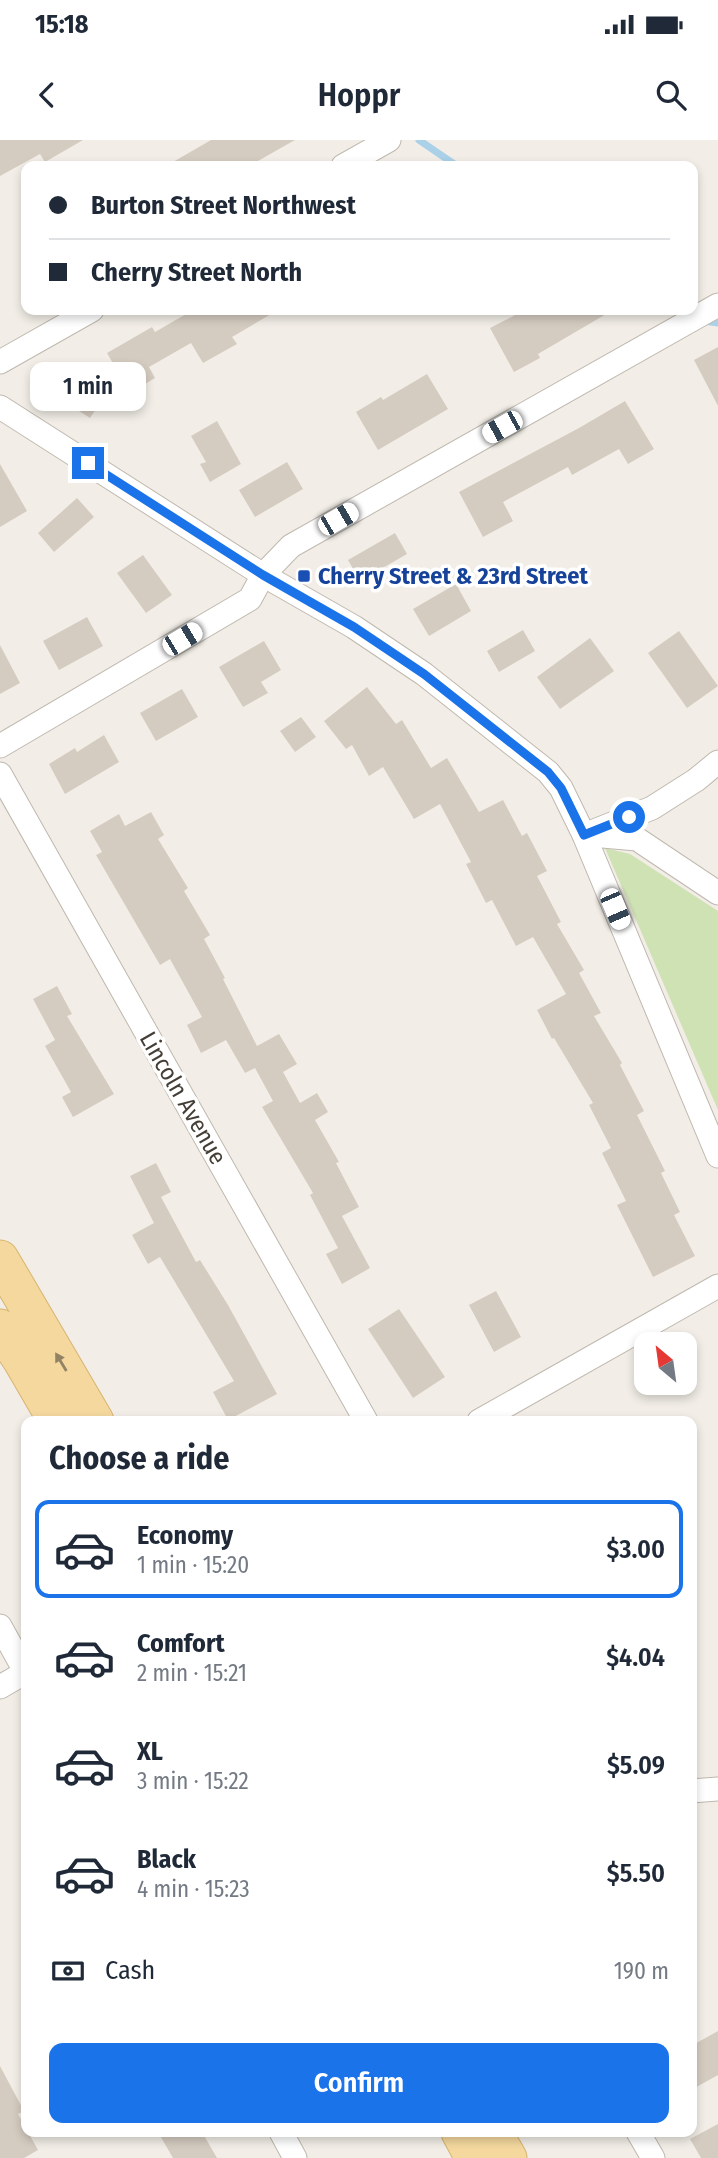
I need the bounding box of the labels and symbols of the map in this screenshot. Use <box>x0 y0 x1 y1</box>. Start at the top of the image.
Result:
callout: 1 min <box>30 362 146 410</box>
car <box>479 408 526 446</box>
route end <box>72 447 104 479</box>
car <box>315 499 362 539</box>
place label: Cherry Street & 23rd Street <box>318 562 588 590</box>
marker: Cherry Street & 23rd Street <box>296 568 312 584</box>
car <box>159 619 206 659</box>
route start <box>613 801 645 833</box>
car <box>598 886 633 932</box>
street label: Lincoln Avenue <box>134 1027 232 1169</box>
north arrow <box>634 1332 696 1395</box>
one-way arrow <box>54 1352 67 1371</box>

